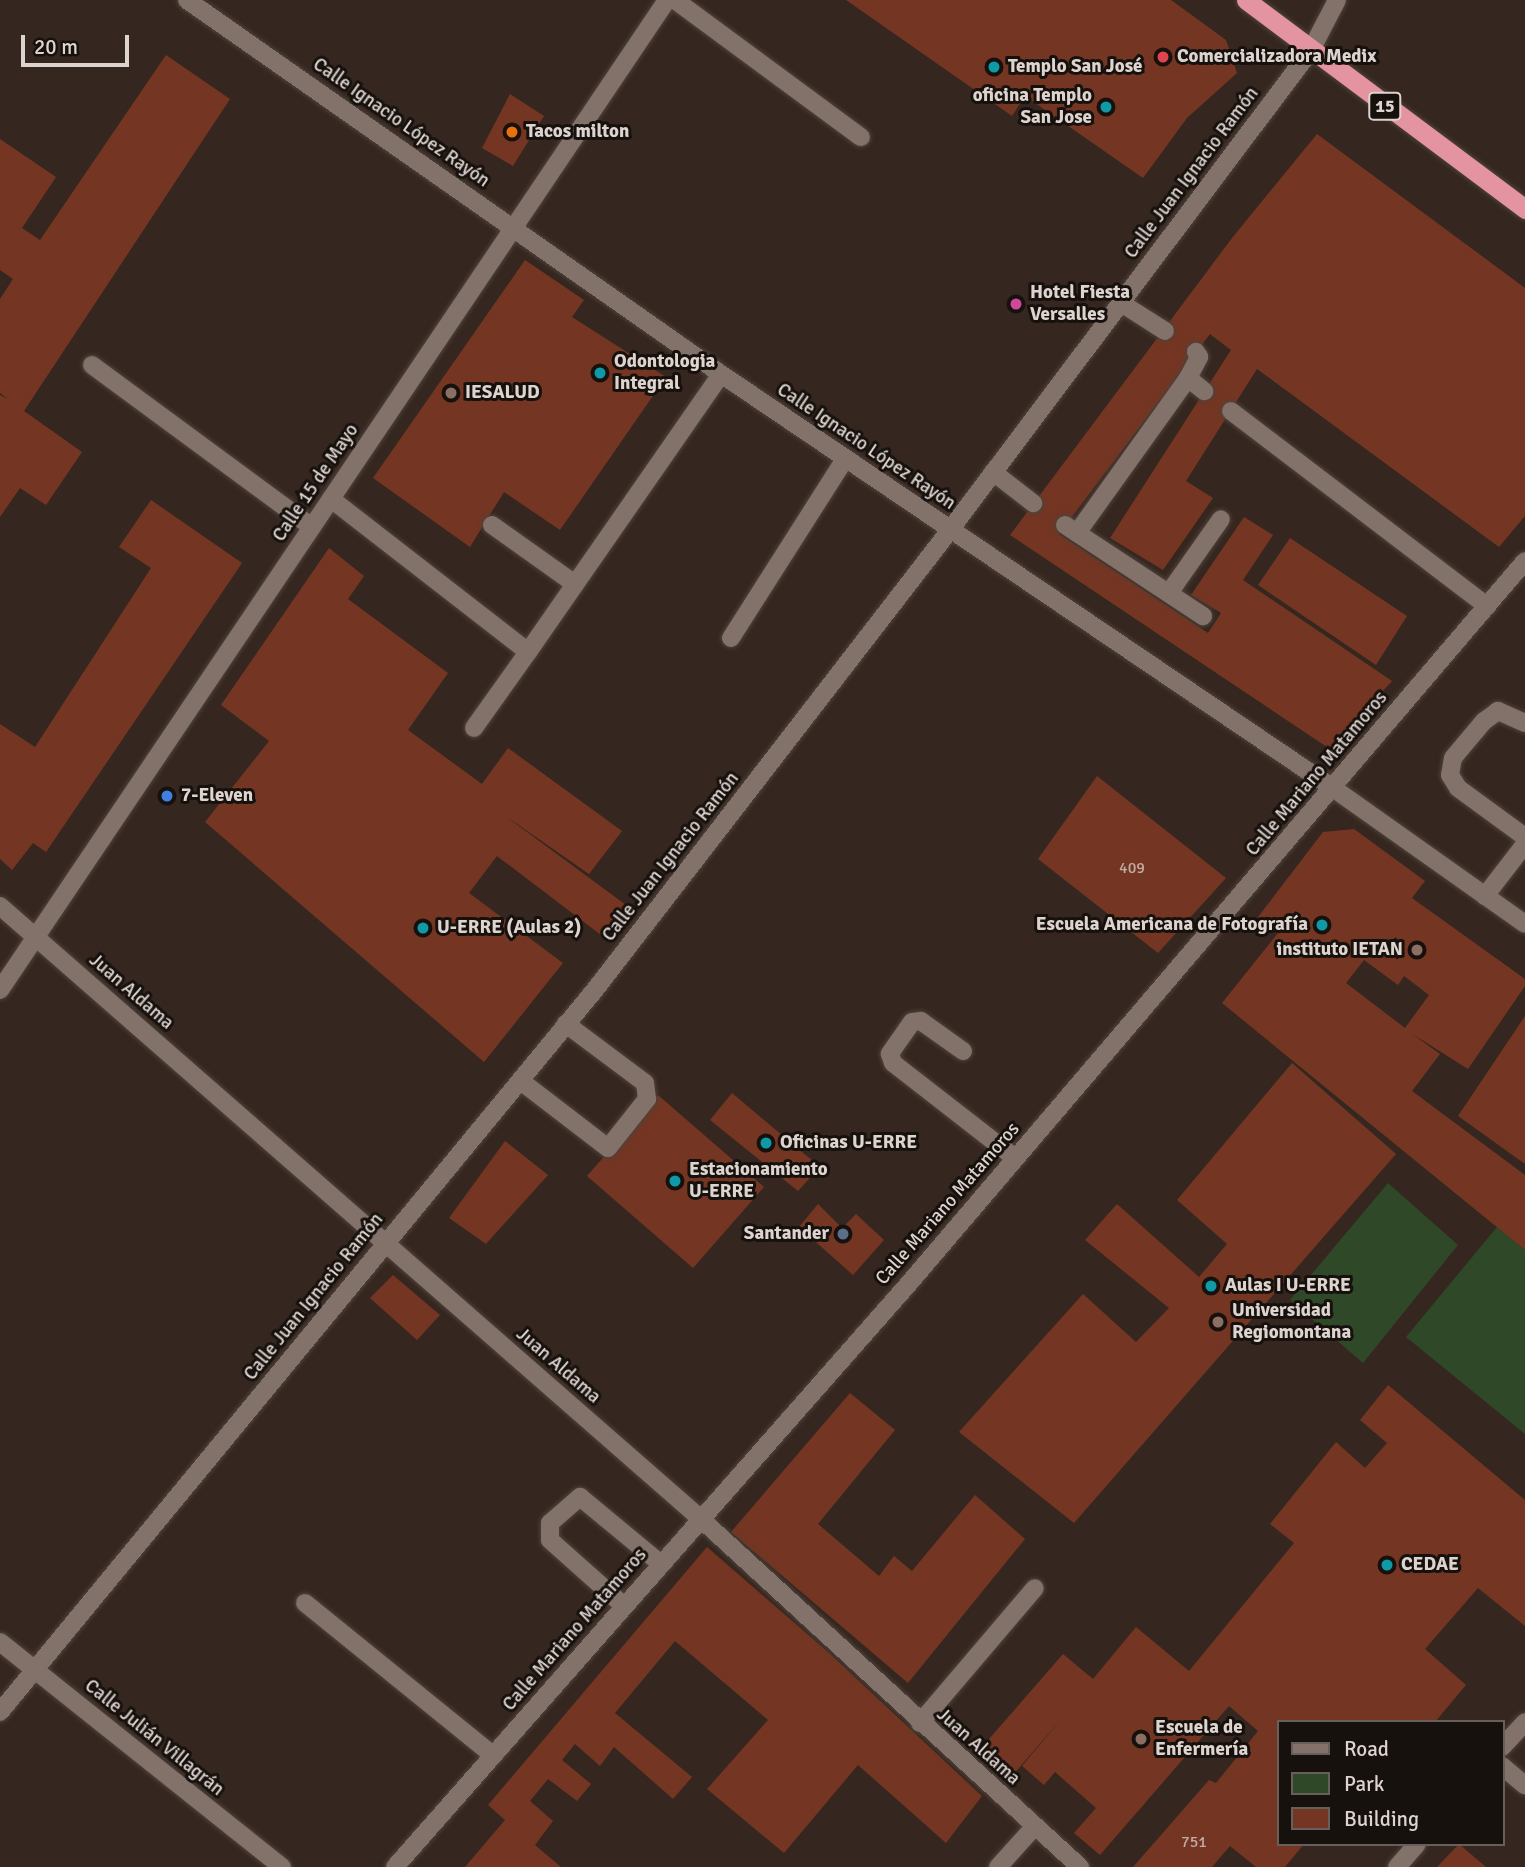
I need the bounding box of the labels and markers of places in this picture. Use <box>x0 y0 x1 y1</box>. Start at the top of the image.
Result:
place label: Comercializadora Medix <box>1177 46 1376 68</box>
marker: Comercializadora Medix <box>1155 49 1171 65</box>
place label: Templo San José <box>1008 56 1143 78</box>
marker: Templo San José <box>986 59 1002 75</box>
place label: oficina Templo San Jose <box>973 85 1092 129</box>
marker: oficina Templo San Jose <box>1098 99 1114 115</box>
place label: Tacos milton <box>526 121 629 143</box>
marker: Tacos milton <box>504 124 520 140</box>
place label: Hotel Fiesta Versalles <box>1030 282 1130 326</box>
marker: Hotel Fiesta Versalles <box>1008 296 1024 312</box>
place label: Odontologia Integral <box>614 351 715 395</box>
marker: Odontologia Integral <box>592 365 608 381</box>
place label: IESALUD <box>465 382 540 404</box>
marker: IESALUD <box>443 385 459 401</box>
place label: 7-Eleven <box>181 785 253 807</box>
marker: 7-Eleven <box>159 788 175 804</box>
place label: Escuela Americana de Fotografía <box>1036 914 1308 936</box>
place label: U-ERRE (Aulas 2) <box>437 917 581 939</box>
marker: Escuela Americana de Fotografía <box>1314 917 1330 933</box>
marker: U-ERRE (Aulas 2) <box>415 920 431 936</box>
place label: instituto IETAN <box>1276 939 1403 961</box>
marker: instituto IETAN <box>1409 942 1425 958</box>
place label: Oficinas U-ERRE <box>780 1132 917 1154</box>
marker: Oficinas U-ERRE <box>758 1135 774 1151</box>
place label: Estacionamiento U-ERRE <box>689 1159 828 1203</box>
marker: Estacionamiento U-ERRE <box>667 1173 683 1189</box>
place label: Santander <box>744 1223 829 1245</box>
marker: Santander <box>835 1226 851 1242</box>
place label: Aulas I U-ERRE <box>1225 1275 1351 1297</box>
marker: Aulas I U-ERRE <box>1203 1278 1219 1294</box>
place label: Universidad Regiomontana <box>1232 1300 1351 1344</box>
marker: Universidad Regiomontana <box>1210 1314 1226 1330</box>
place label: CEDAE <box>1401 1554 1459 1576</box>
marker: CEDAE <box>1379 1557 1395 1573</box>
place label: Escuela de Enfermería <box>1155 1717 1248 1761</box>
marker: Escuela de Enfermería <box>1133 1731 1149 1747</box>

